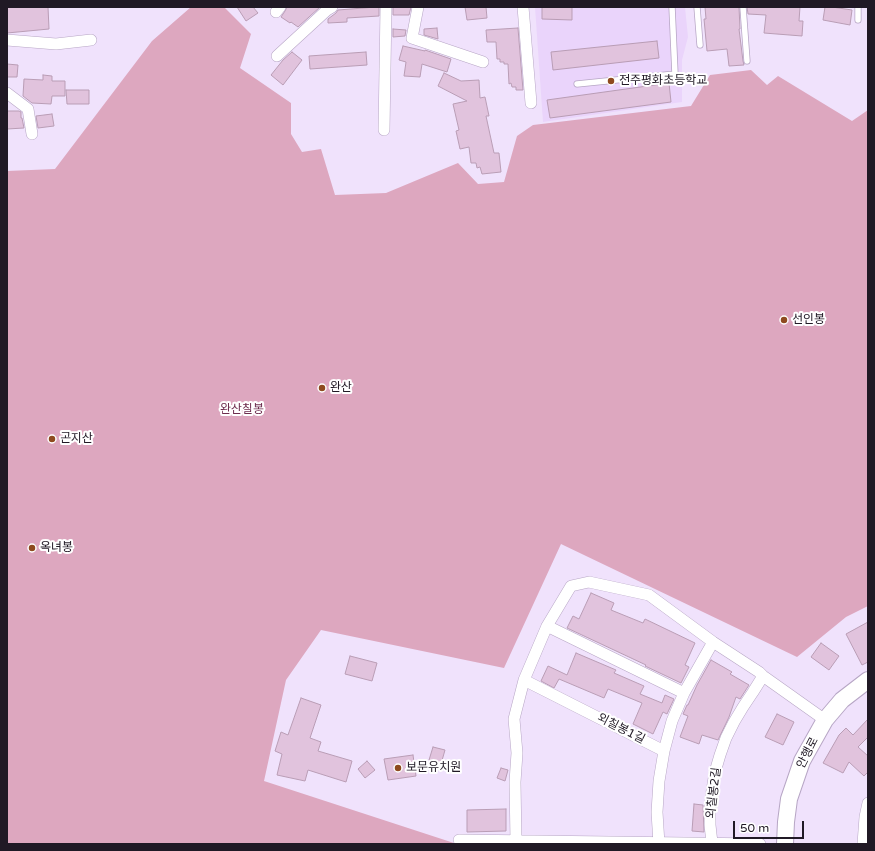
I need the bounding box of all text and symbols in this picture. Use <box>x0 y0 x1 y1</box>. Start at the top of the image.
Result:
place label: 전주평화초등학교 <box>619 74 707 88</box>
marker: 전주평화초등학교 <box>606 76 616 86</box>
place label: 선인봉 <box>792 313 825 327</box>
marker: 선인봉 <box>779 315 789 325</box>
place label: 완산 <box>330 381 352 395</box>
marker: 완산 <box>317 383 327 393</box>
park label: 완산칠봉 <box>220 403 264 417</box>
place label: 곤지산 <box>60 432 93 446</box>
marker: 곤지산 <box>47 434 57 444</box>
place label: 옥녀봉 <box>40 541 73 555</box>
marker: 옥녀봉 <box>27 543 37 553</box>
street label: 외칠봉1길 <box>595 711 647 747</box>
street label: 안행로 <box>794 735 822 771</box>
place label: 보문유치원 <box>406 761 461 775</box>
marker: 보문유치원 <box>393 763 403 773</box>
street label: 외칠봉2길 <box>704 766 724 820</box>
scale bar <box>735 813 806 839</box>
text: 50 m <box>740 821 769 835</box>

